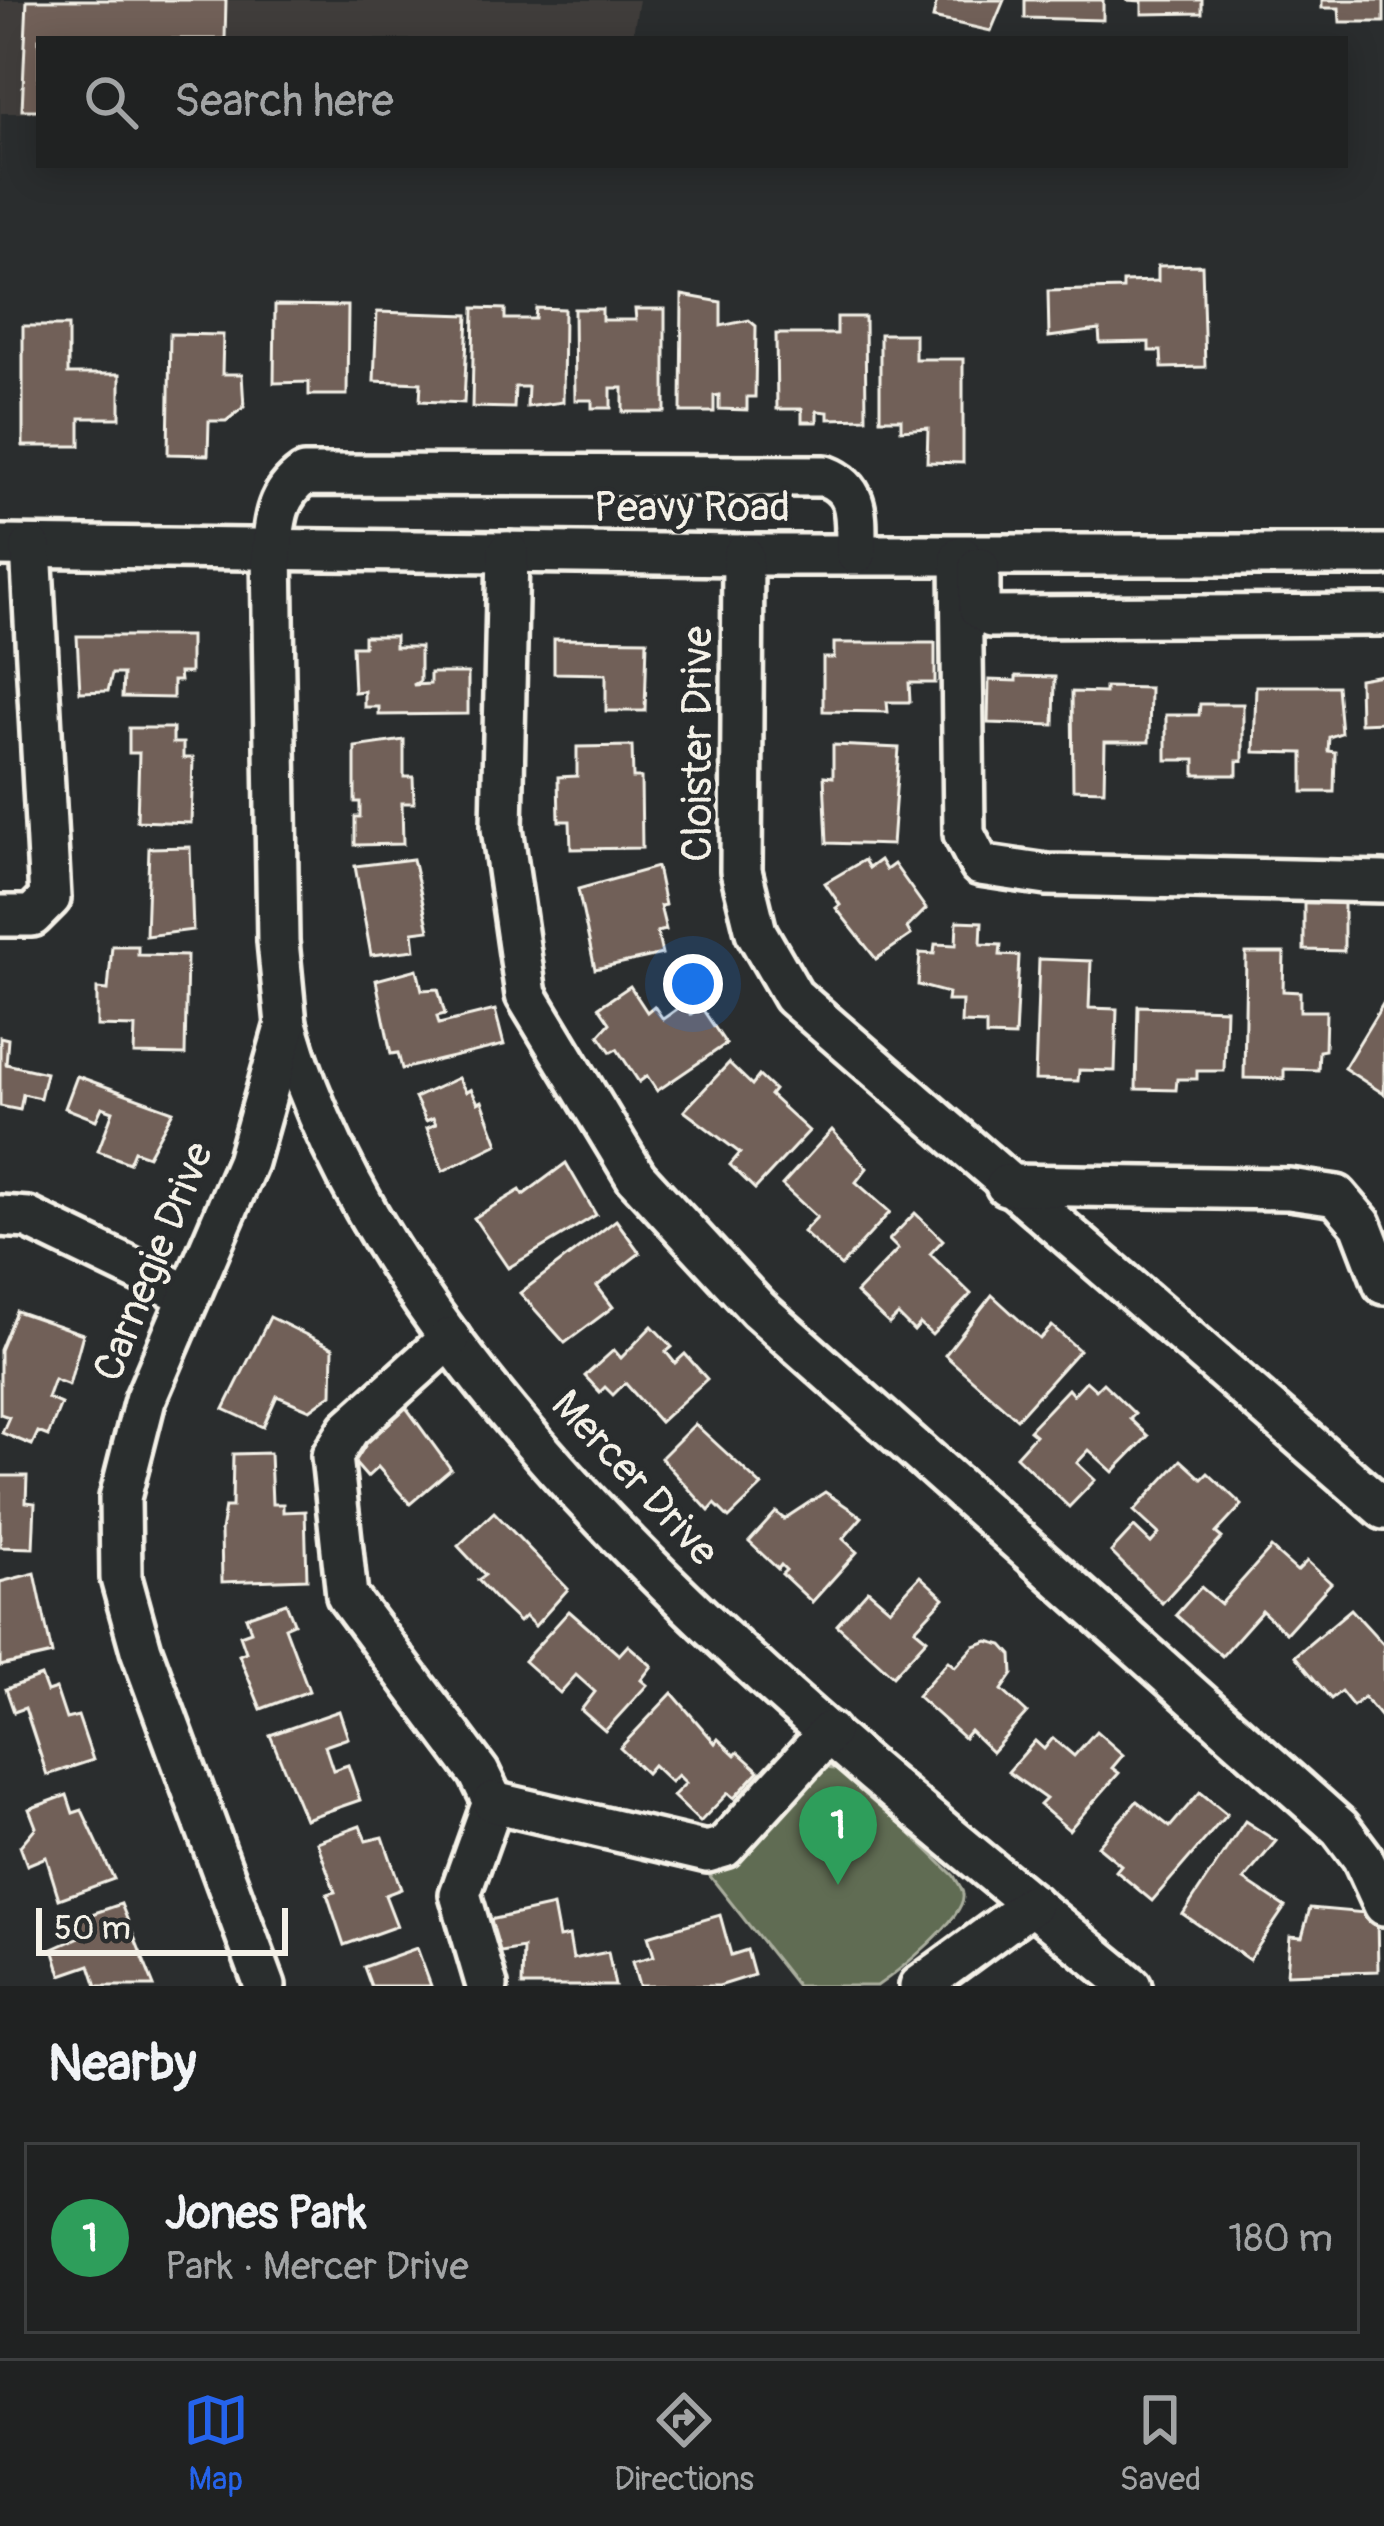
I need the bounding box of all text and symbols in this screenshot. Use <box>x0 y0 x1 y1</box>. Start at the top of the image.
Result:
search box <box>36 36 1348 168</box>
icon: search <box>78 69 144 135</box>
text: Search here <box>174 74 394 130</box>
street label: Peavy Road <box>594 482 790 534</box>
street label: Cloister Drive <box>672 626 724 862</box>
your location <box>663 954 723 1014</box>
street label: Carnegie Drive <box>82 1134 225 1389</box>
street label: Mercer Drive <box>540 1380 729 1577</box>
pin: 1 <box>799 1786 877 1885</box>
scale bar <box>36 1902 288 1955</box>
text: 50 m <box>54 1908 131 1949</box>
text: Nearby <box>48 2032 196 2096</box>
text: Jones Park <box>165 2186 367 2242</box>
text: 1 <box>82 2214 98 2263</box>
text: 180 m <box>1228 2214 1333 2263</box>
text: Park · Mercer Drive <box>165 2242 469 2291</box>
tab: Map <box>183 2387 249 2500</box>
tab: Directions <box>614 2387 754 2500</box>
tab: Saved <box>1119 2387 1201 2500</box>

